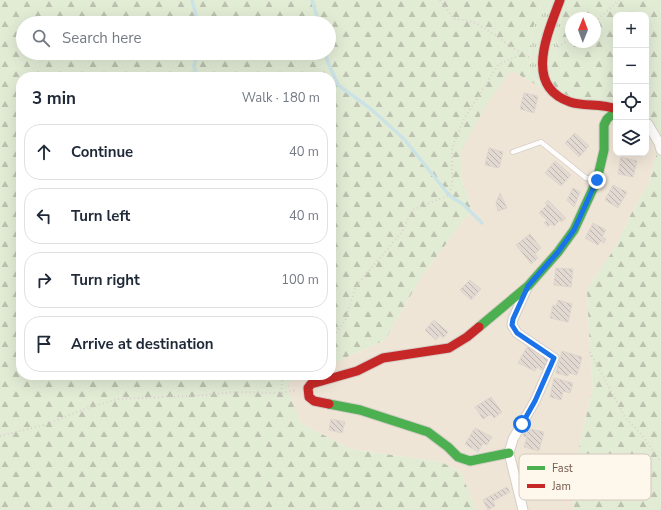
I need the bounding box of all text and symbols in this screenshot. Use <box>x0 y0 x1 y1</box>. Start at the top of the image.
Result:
north arrow <box>565 12 601 48</box>
map controls <box>613 12 649 156</box>
button: + <box>613 12 649 48</box>
search box <box>16 16 336 60</box>
icon: search <box>30 27 52 49</box>
text: Search here <box>62 28 142 48</box>
button: − <box>613 48 649 84</box>
button: locate <box>613 84 649 120</box>
text: 3 min <box>32 87 76 110</box>
text: Walk · 180 m <box>242 89 320 107</box>
button: layers <box>613 120 649 156</box>
icon: ahead <box>33 141 55 163</box>
text: Continue <box>71 142 133 162</box>
text: 40 m <box>289 143 319 161</box>
route end <box>588 171 606 189</box>
icon: left <box>33 205 55 227</box>
text: Turn left <box>71 206 130 226</box>
text: 40 m <box>289 207 319 225</box>
icon: right <box>33 269 55 291</box>
text: Turn right <box>71 270 140 290</box>
text: 100 m <box>281 271 319 289</box>
icon: arrive <box>33 333 55 355</box>
text: Arrive at destination <box>71 334 214 354</box>
route start <box>513 415 531 433</box>
legend <box>519 454 651 500</box>
text: Fast <box>552 461 573 476</box>
text: Jam <box>551 479 571 494</box>

